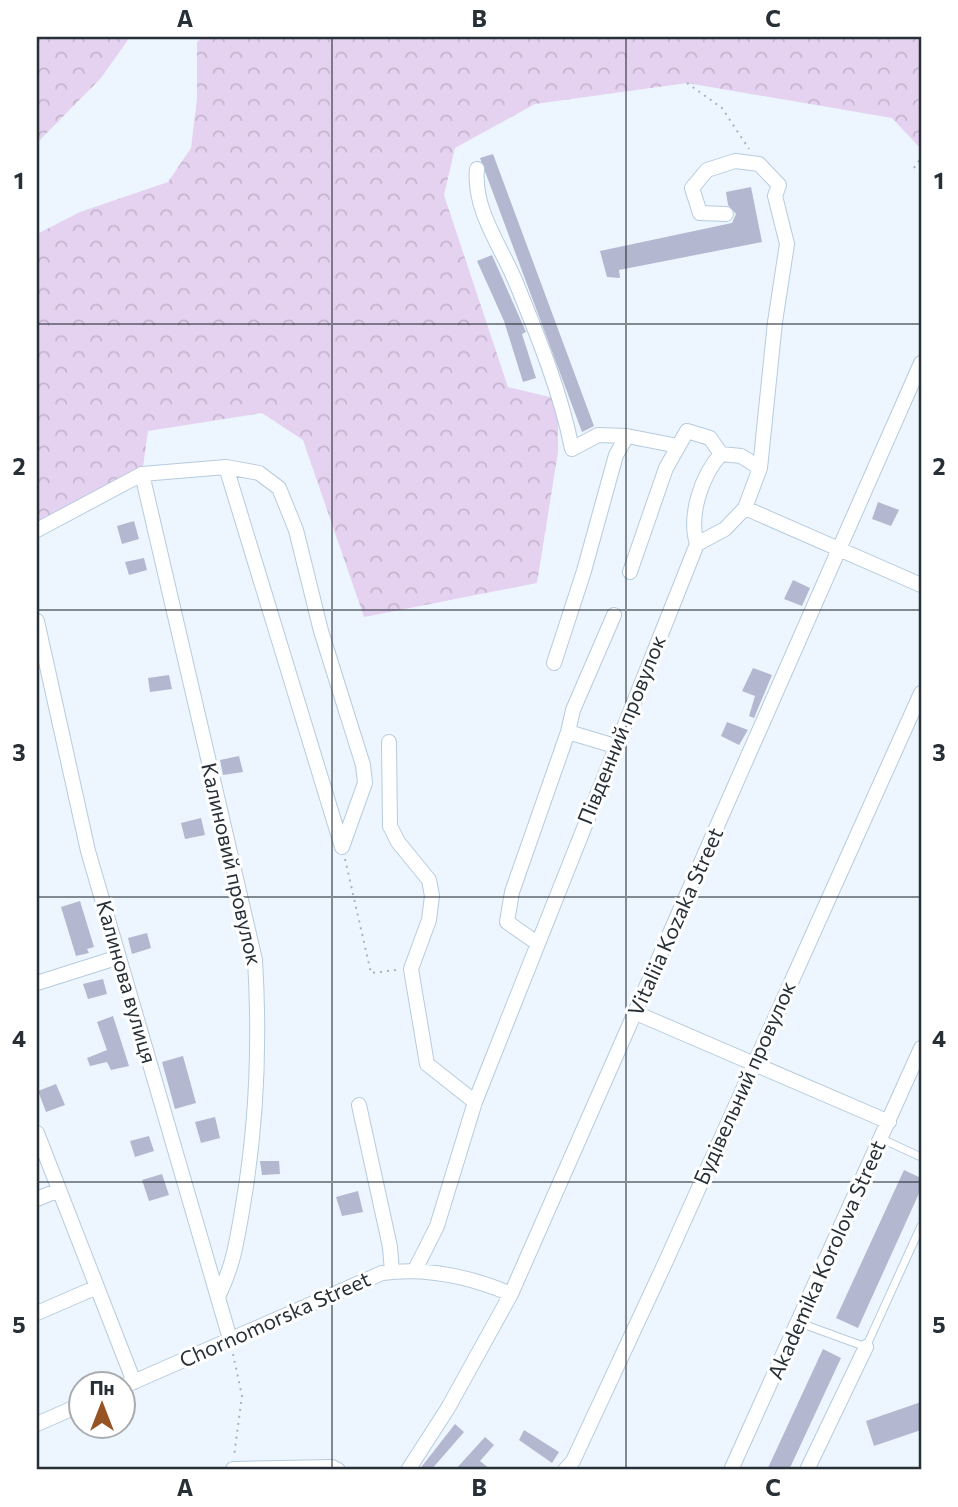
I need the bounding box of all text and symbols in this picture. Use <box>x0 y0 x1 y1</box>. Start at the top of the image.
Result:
text: A <box>177 4 194 32</box>
text: B <box>471 4 487 32</box>
text: C <box>765 4 781 32</box>
text: 1 <box>14 166 24 194</box>
text: 1 <box>934 166 944 194</box>
text: 2 <box>12 452 26 480</box>
text: 2 <box>932 452 946 480</box>
street label: Південний провулок <box>571 631 670 828</box>
text: 3 <box>12 738 26 766</box>
text: 3 <box>932 738 946 766</box>
street label: Калиновий провулок <box>197 760 268 967</box>
street label: Vitaliia Kozaka Street <box>622 823 727 1019</box>
street label: Калинова вулиця <box>92 897 163 1066</box>
street label: Будівельний провулок <box>688 977 800 1188</box>
text: 4 <box>12 1024 26 1052</box>
text: 4 <box>932 1024 946 1052</box>
street label: Akademika Korolova Street <box>762 1136 890 1383</box>
street label: Chornomorska Street <box>175 1265 374 1372</box>
text: 5 <box>12 1310 26 1338</box>
text: 5 <box>932 1310 946 1338</box>
north arrow <box>66 1370 136 1440</box>
text: Пн <box>89 1376 115 1399</box>
text: A <box>177 1473 194 1501</box>
text: B <box>471 1473 487 1501</box>
text: C <box>765 1473 781 1501</box>

